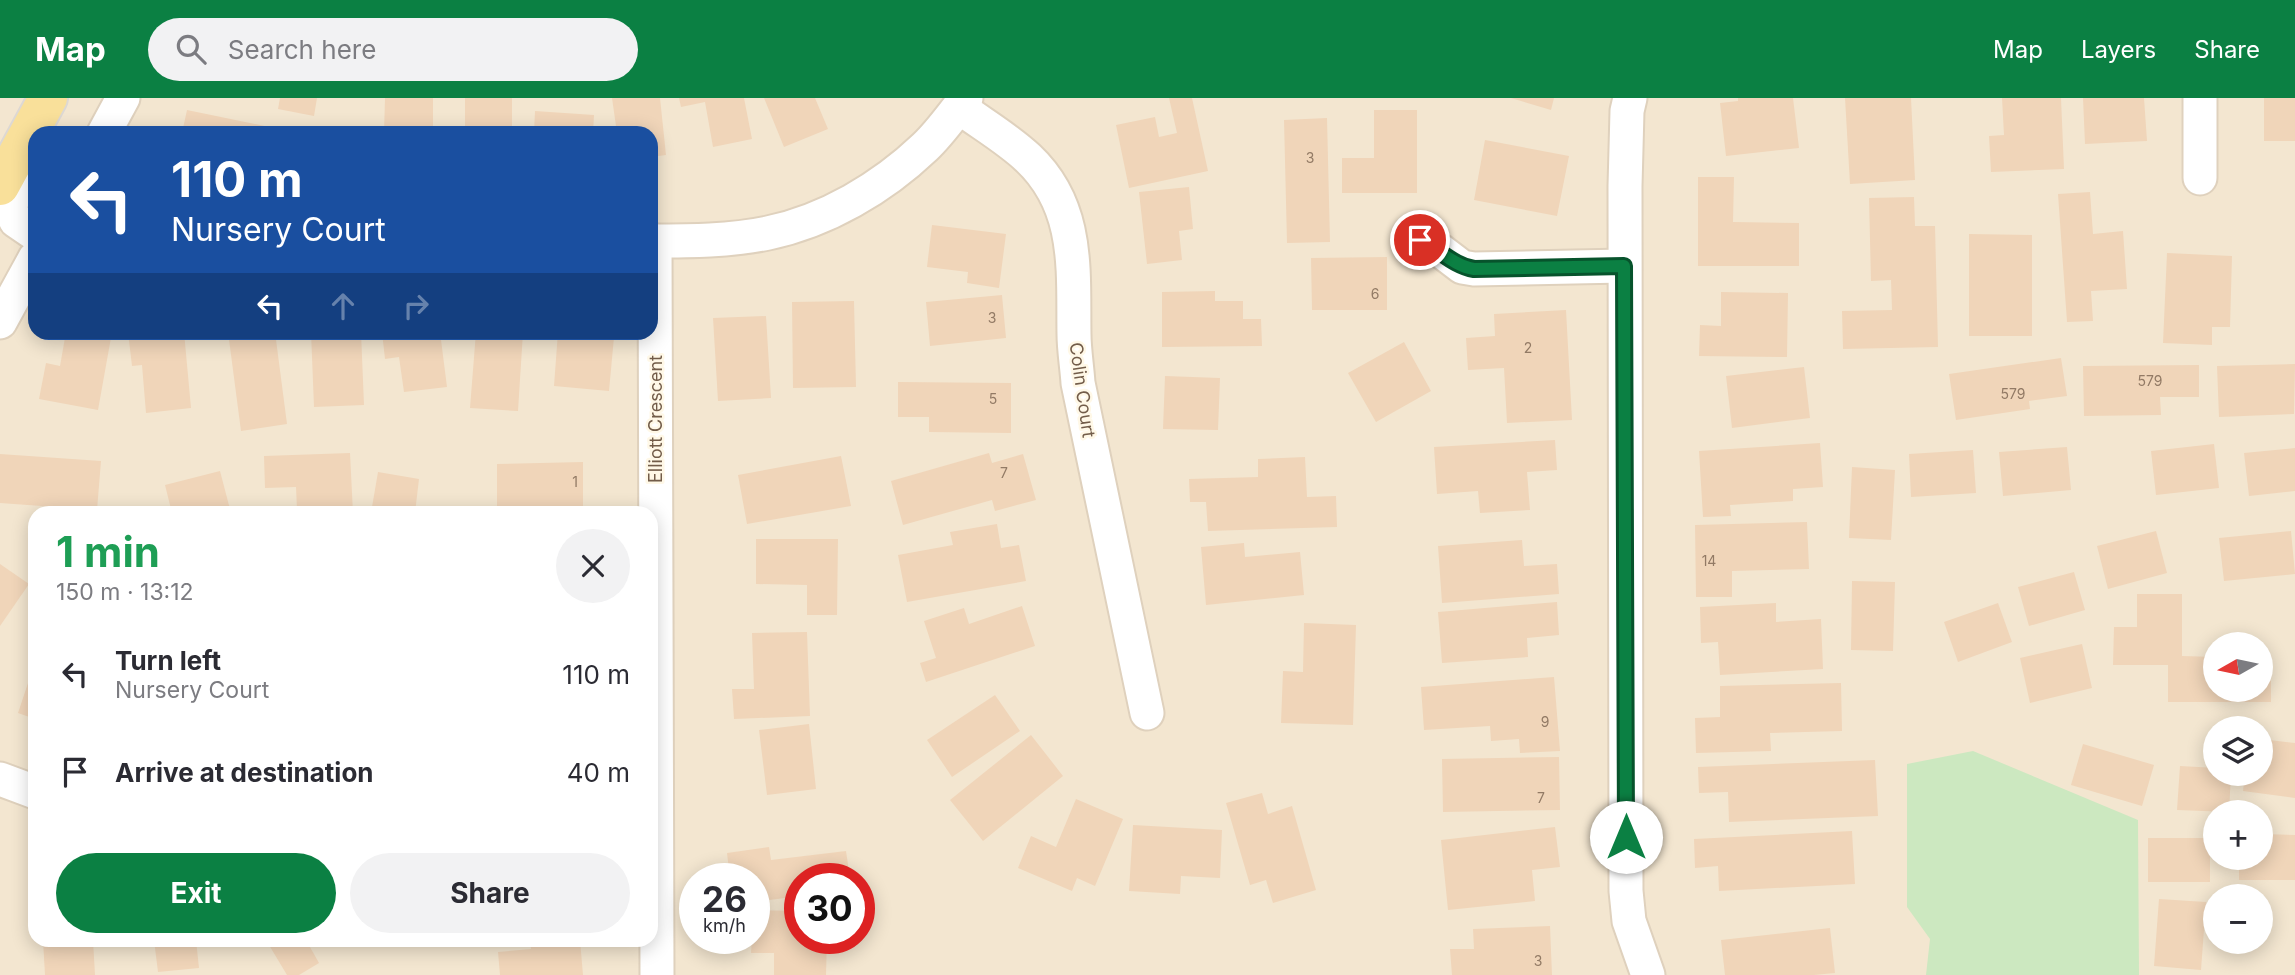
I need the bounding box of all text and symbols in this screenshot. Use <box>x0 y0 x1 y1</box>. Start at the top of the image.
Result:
search box <box>148 18 638 81</box>
text: Map <box>35 29 106 69</box>
icon: search <box>172 30 210 68</box>
text: Search here <box>228 34 376 65</box>
text: Map <box>1993 35 2043 64</box>
text: Layers <box>2081 35 2156 64</box>
text: Share <box>2194 35 2260 64</box>
house number: 3 <box>1306 149 1314 166</box>
text: 110 m <box>171 150 303 209</box>
icon: left <box>56 154 147 245</box>
text: Nursery Court <box>171 210 386 249</box>
pin <box>1390 210 1450 270</box>
icon: arrive <box>1401 221 1439 259</box>
house number: 6 <box>1371 285 1379 302</box>
icon: left <box>251 287 289 325</box>
icon: ahead <box>324 287 362 325</box>
icon: right <box>397 287 435 325</box>
house number: 3 <box>988 309 996 326</box>
house number: 2 <box>1524 339 1532 356</box>
street label: Colin Court <box>1065 341 1100 439</box>
street label: Elliott Crescent <box>645 355 666 483</box>
house number: 579 <box>2138 372 2162 389</box>
house number: 579 <box>2001 385 2025 402</box>
house number: 5 <box>989 390 997 407</box>
house number: 7 <box>1000 464 1008 481</box>
house number: 1 <box>572 473 578 490</box>
text: 1 min <box>56 526 160 577</box>
button: close <box>556 529 630 603</box>
house number: 14 <box>1702 552 1716 569</box>
text: 150 m · 13:12 <box>56 578 194 606</box>
north arrow <box>2203 632 2273 702</box>
map controls <box>2203 632 2273 954</box>
text: Turn left <box>115 645 221 676</box>
icon: left <box>56 655 94 693</box>
text: 110 m <box>562 659 630 690</box>
text: Nursery Court <box>115 676 269 704</box>
house number: 9 <box>1541 713 1549 730</box>
button: layers <box>2203 716 2273 786</box>
icon: arrive <box>56 753 94 791</box>
text: Arrive at destination <box>115 757 374 788</box>
text: 40 m <box>567 757 630 788</box>
house number: 7 <box>1537 789 1545 806</box>
position arrow <box>1589 800 1663 874</box>
button: + <box>2203 800 2273 870</box>
button: Exit <box>56 853 336 933</box>
button: Share <box>350 853 630 933</box>
speed limit sign: 30 <box>784 863 875 954</box>
text: 26 <box>702 878 747 920</box>
button: − <box>2203 884 2273 954</box>
text: km/h <box>703 915 746 936</box>
house number: 3 <box>1534 952 1542 969</box>

